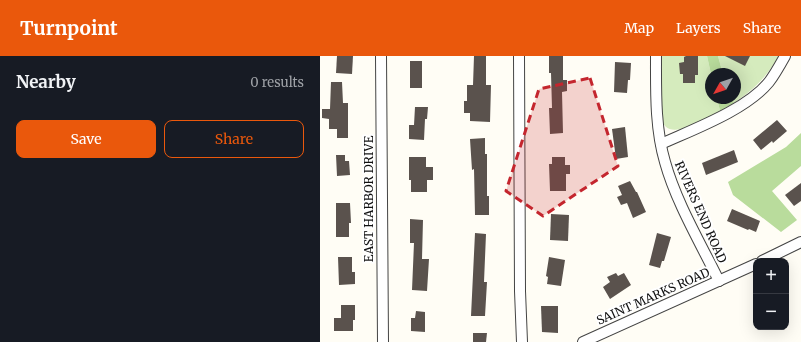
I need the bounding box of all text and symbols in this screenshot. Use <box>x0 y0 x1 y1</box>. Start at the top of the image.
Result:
text: Turnpoint <box>20 16 118 40</box>
text: Map <box>624 19 654 37</box>
text: Layers <box>676 19 721 37</box>
text: Share <box>743 19 781 37</box>
north arrow <box>705 68 741 104</box>
text: Nearby <box>16 71 76 93</box>
text: 0 results <box>250 74 304 91</box>
button: Save <box>16 120 156 158</box>
button: Share <box>164 120 304 158</box>
street label: EAST HARBOR DRIVE <box>361 135 376 262</box>
street label: RIVERS END ROAD <box>672 159 730 265</box>
map controls <box>753 258 789 330</box>
button: + <box>753 258 789 294</box>
street label: SAINT MARKS ROAD <box>594 264 712 328</box>
button: − <box>753 294 789 330</box>

